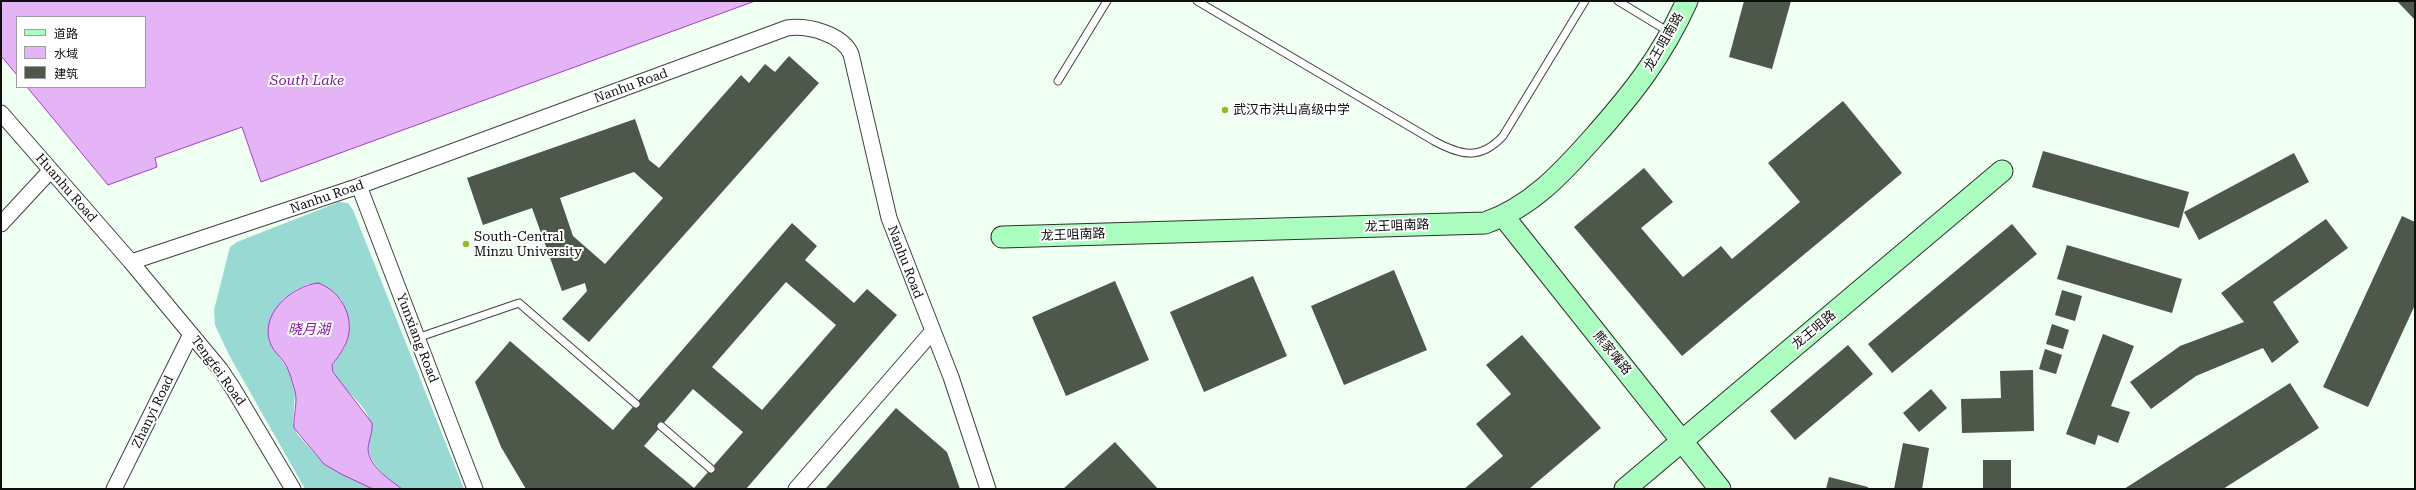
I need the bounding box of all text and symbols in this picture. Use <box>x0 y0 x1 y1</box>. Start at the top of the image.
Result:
street label: 龙王咀南路 <box>1641 10 1687 74</box>
legend <box>16 16 146 88</box>
text: 道路 <box>54 27 78 41</box>
text: 水域 <box>54 47 78 61</box>
street label: Nanhu Road <box>592 65 670 107</box>
text: 建筑 <box>54 67 78 81</box>
water label: South Lake <box>270 73 344 89</box>
place label: 武汉市洪山高级中学 <box>1233 102 1350 118</box>
marker: 武汉市洪山高级中学 <box>1220 105 1230 115</box>
street label: Huanhu Road <box>32 151 100 225</box>
street label: Nanhu Road <box>288 177 366 217</box>
street label: 龙王咀南路 <box>1364 217 1430 235</box>
street label: Nanhu Road <box>884 223 926 301</box>
street label: 龙王咀南路 <box>1040 226 1106 244</box>
place label: South-Central Minzu University <box>474 229 582 260</box>
marker: South-Central Minzu University <box>461 239 471 249</box>
street label: Yunxiang Road <box>393 291 441 385</box>
street label: 龙王咀路 <box>1789 307 1839 353</box>
water label: 晓月湖 <box>288 322 330 338</box>
street label: 熊家嘴路 <box>1590 328 1634 378</box>
street label: Tengfei Road <box>188 333 248 409</box>
street label: Zhanyi Road <box>129 373 177 451</box>

